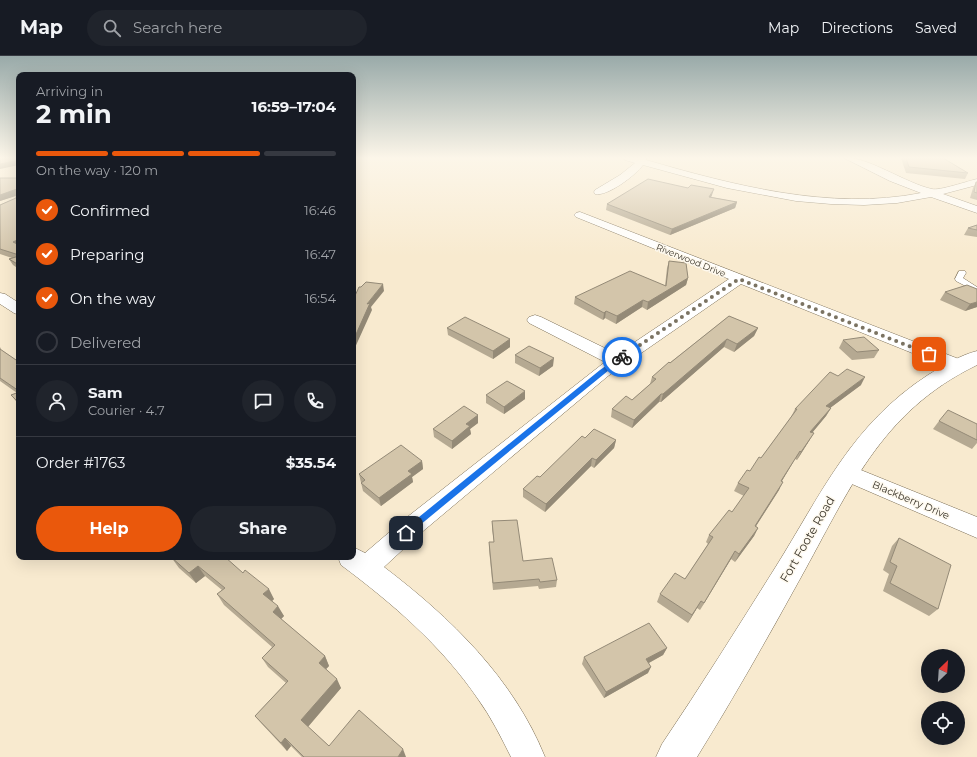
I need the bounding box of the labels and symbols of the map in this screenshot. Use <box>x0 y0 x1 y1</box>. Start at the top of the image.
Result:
street label: Riverwood Drive <box>655 241 728 279</box>
courier <box>602 337 642 377</box>
pin <box>912 337 946 371</box>
street label: Blackberry Drive <box>870 478 952 522</box>
street label: Fort Foote Road <box>776 493 838 585</box>
pin <box>389 516 423 550</box>
north arrow <box>921 649 965 693</box>

